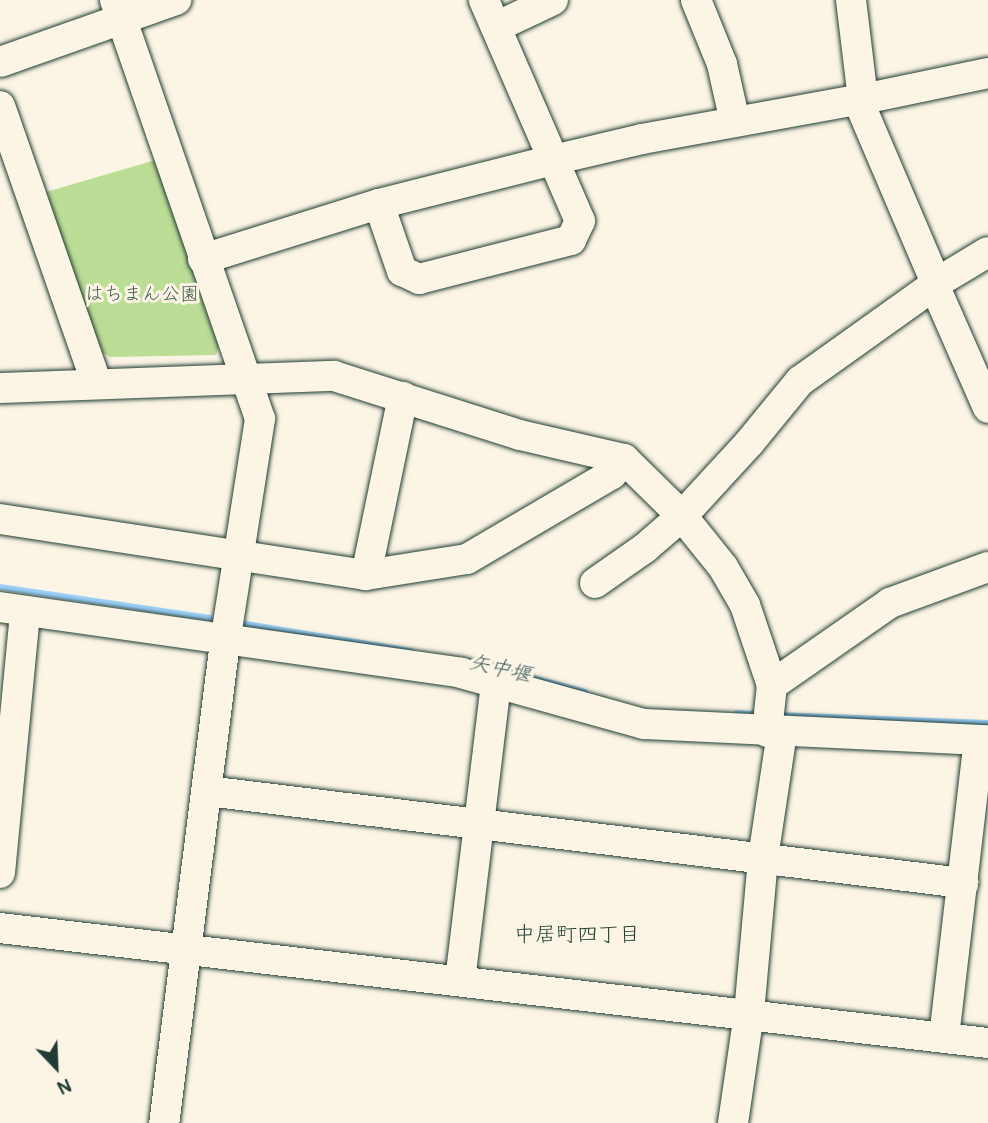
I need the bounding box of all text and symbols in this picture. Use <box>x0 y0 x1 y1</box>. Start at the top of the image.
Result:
park label: はちまん公園 <box>85 284 199 306</box>
water label: 矢中堰 <box>466 650 534 688</box>
district label: 中居町四丁目 <box>514 922 640 948</box>
north arrow <box>21 1032 91 1102</box>
text: N <box>54 1073 75 1100</box>

